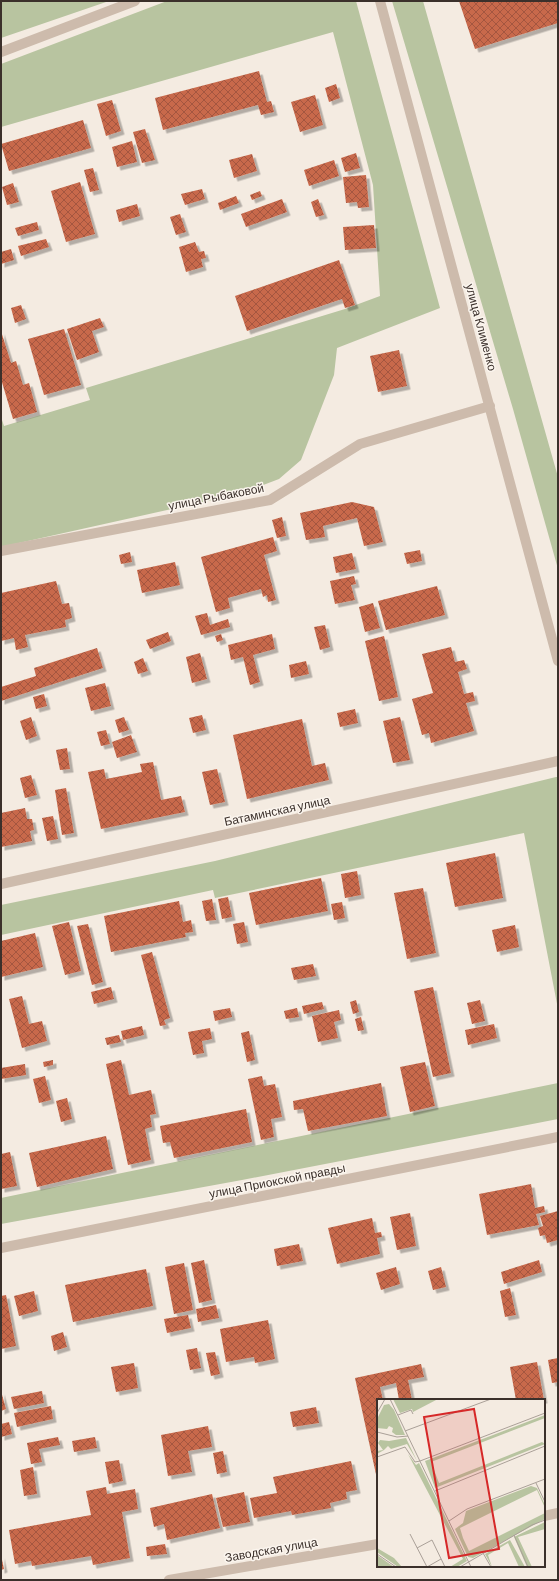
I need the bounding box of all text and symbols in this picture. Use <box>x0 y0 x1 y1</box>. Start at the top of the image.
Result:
street label: улица Клименко <box>463 282 500 373</box>
street label: улица Рыбаковой <box>167 480 265 513</box>
street label: Батаминская улица <box>223 792 332 829</box>
street label: улица Приокской правды <box>208 1160 346 1201</box>
inset map <box>377 1399 545 1567</box>
street label: Заводская улица <box>224 1534 319 1565</box>

